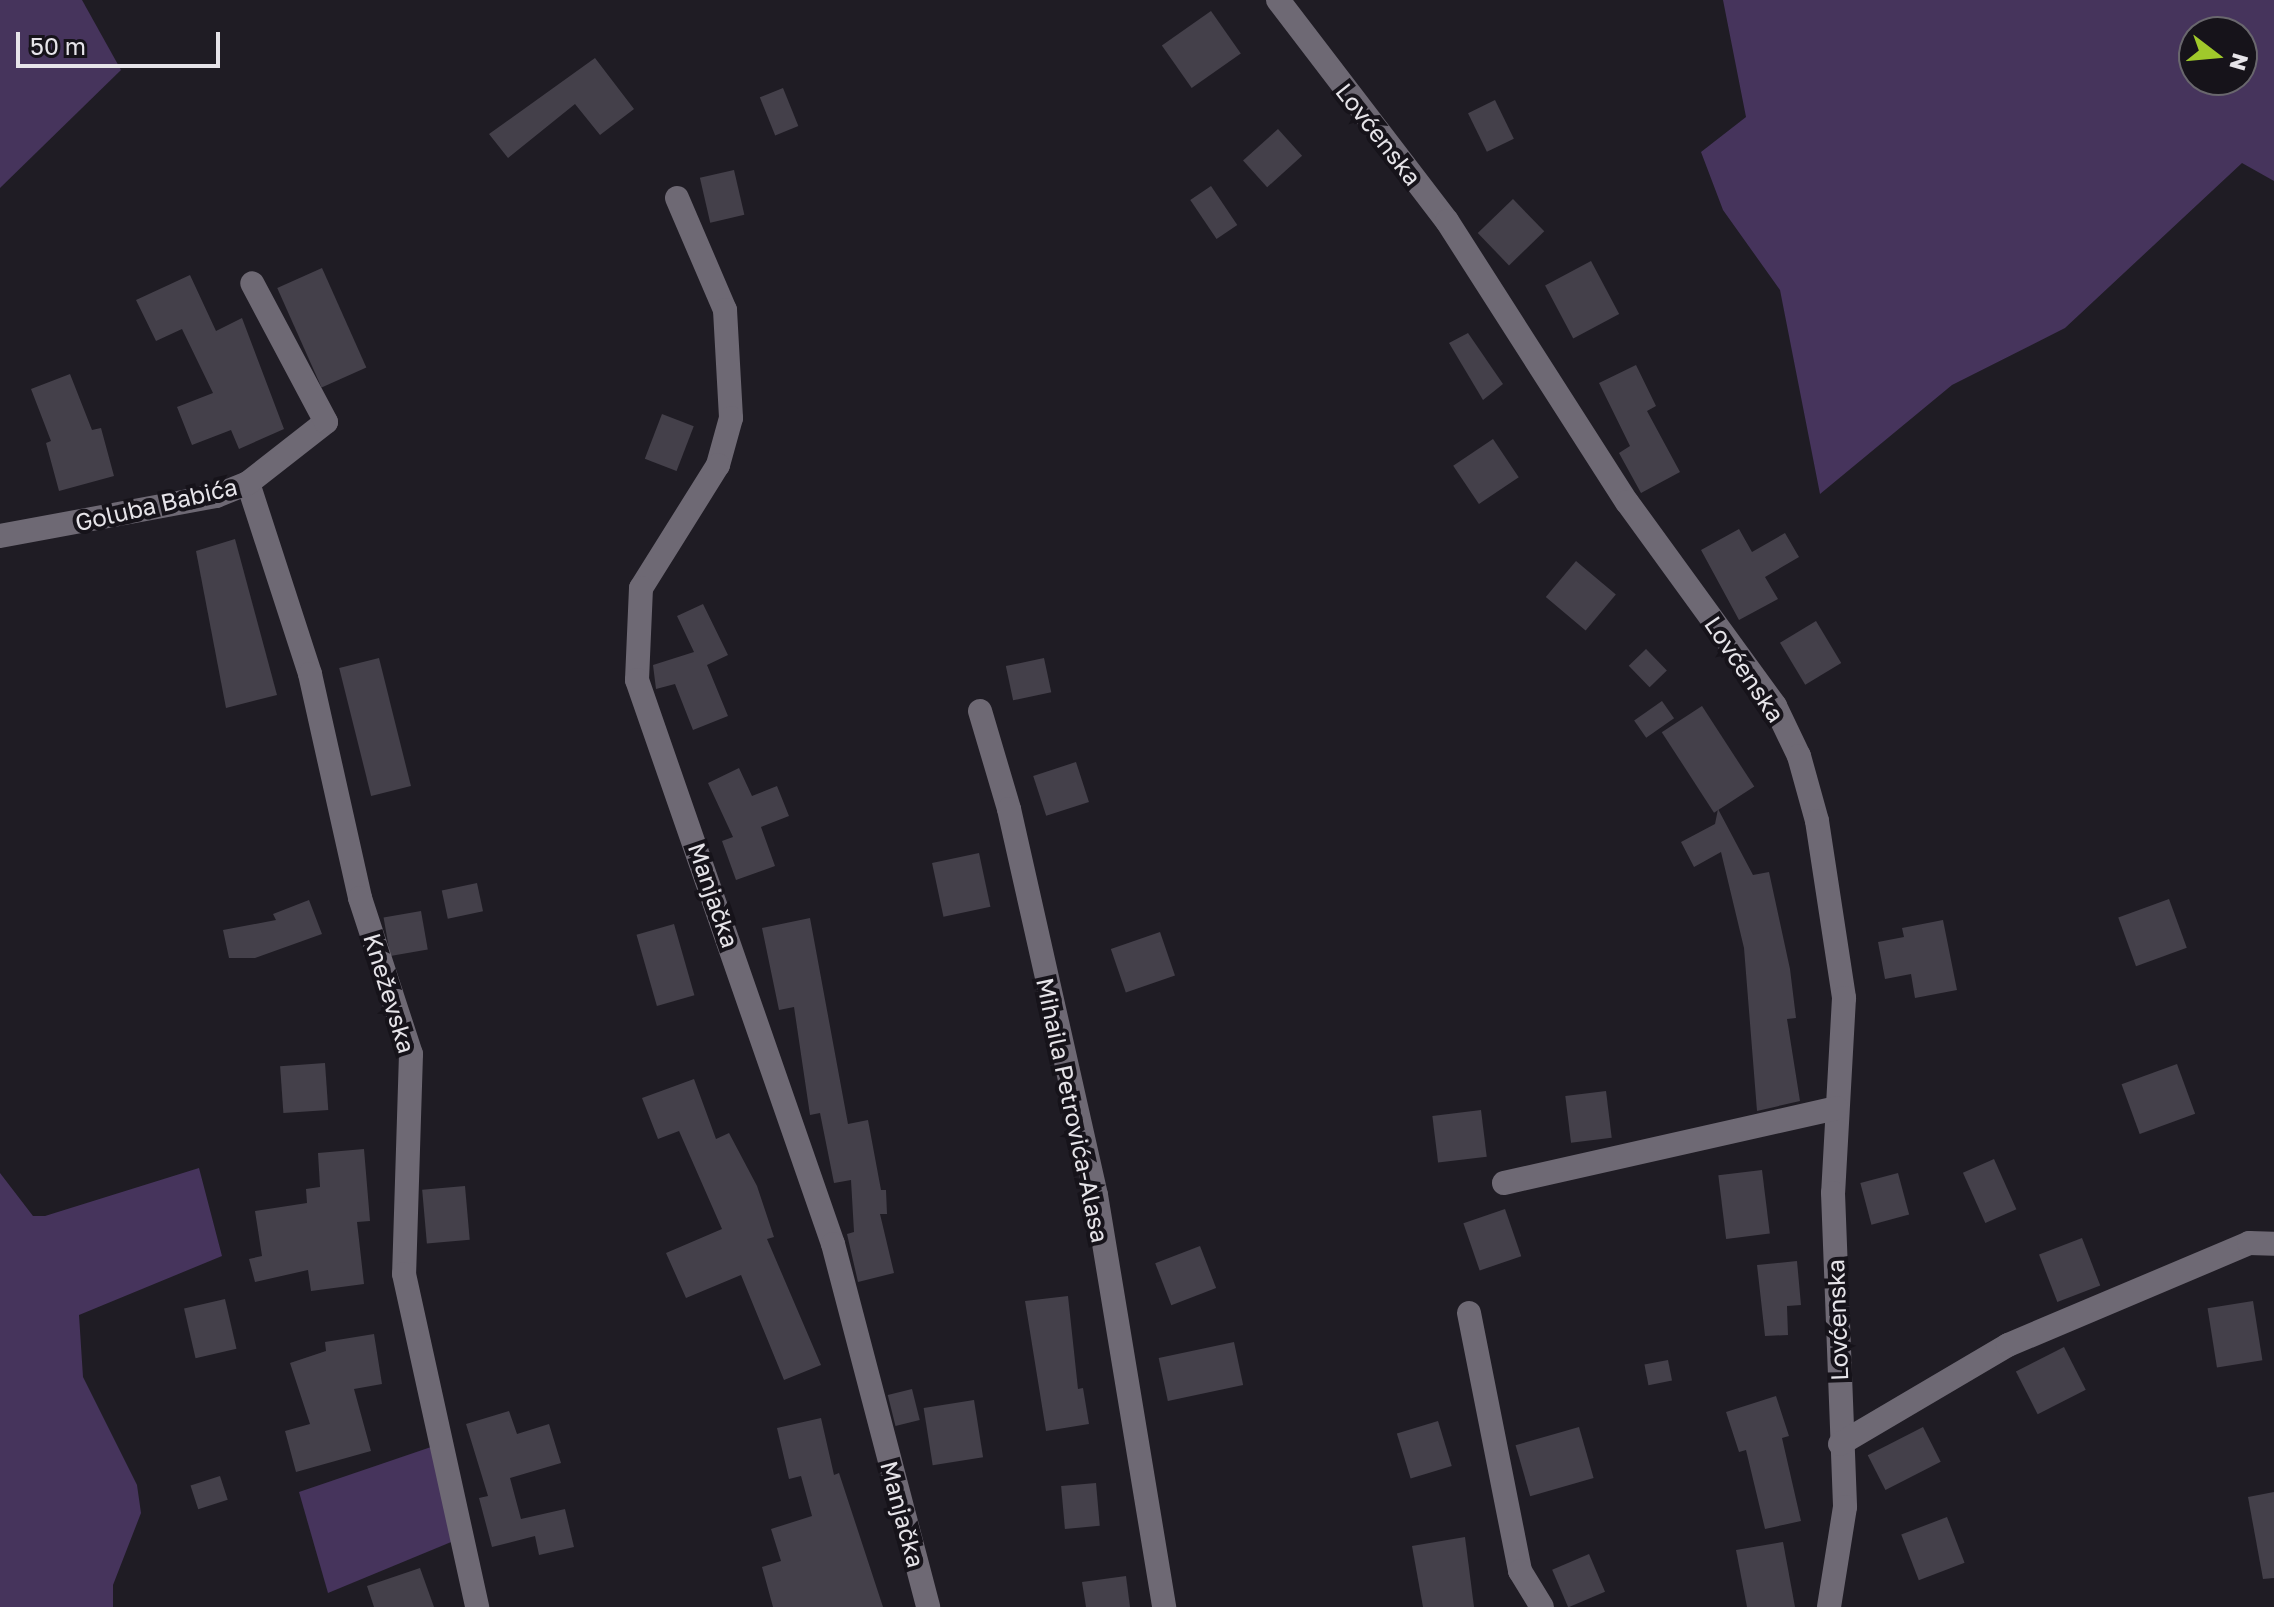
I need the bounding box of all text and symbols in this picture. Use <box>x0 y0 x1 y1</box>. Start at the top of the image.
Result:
scale bar <box>20 16 224 66</box>
north arrow <box>2178 16 2258 96</box>
text: 50 m <box>30 31 86 60</box>
text: N <box>2224 50 2255 74</box>
street label: Lovćenska <box>1330 77 1428 191</box>
street label: Goluba Babića <box>72 471 240 537</box>
street label: Lovćenska <box>1699 611 1791 727</box>
street label: Manjačka <box>683 839 745 951</box>
street label: Kneževska <box>358 930 422 1056</box>
street label: Mihaila Petrovića-Alasa <box>1031 975 1115 1245</box>
street label: Lovćenska <box>1820 1259 1854 1381</box>
street label: Manjačka <box>875 1458 931 1570</box>

